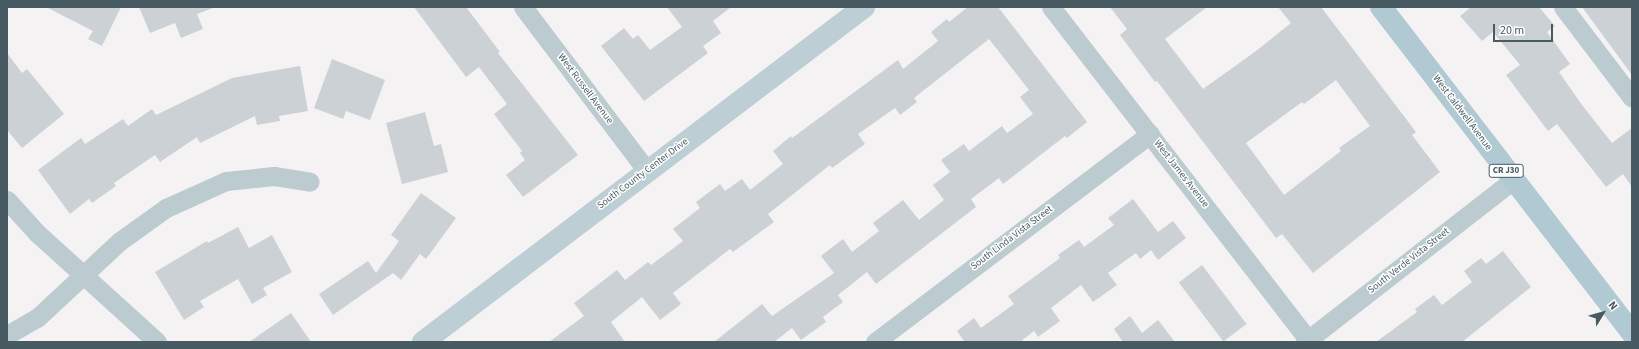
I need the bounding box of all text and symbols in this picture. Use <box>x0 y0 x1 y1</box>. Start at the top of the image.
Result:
scale bar <box>1495 16 1555 42</box>
text: 20 m <box>1500 22 1524 39</box>
street label: West Russell Avenue <box>555 52 615 126</box>
street label: West Caldwell Avenue <box>1430 73 1494 153</box>
street label: South County Center Drive <box>595 136 691 212</box>
street label: West James Avenue <box>1151 138 1211 210</box>
road number: CR J30 <box>1488 164 1524 178</box>
street label: South Linda Vista Street <box>969 203 1055 273</box>
street label: South Verde Vista Street <box>1366 226 1452 296</box>
north arrow <box>1583 293 1623 333</box>
text: N <box>1605 298 1621 313</box>

